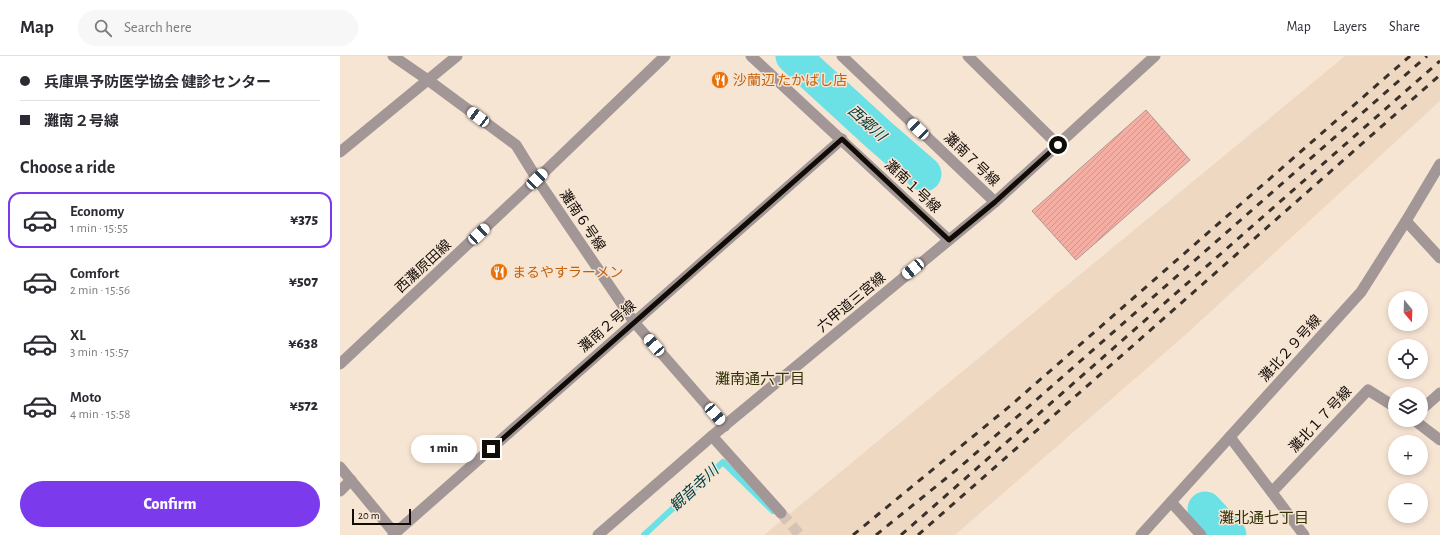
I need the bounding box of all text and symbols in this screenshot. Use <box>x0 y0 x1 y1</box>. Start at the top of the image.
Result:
search box <box>78 10 358 46</box>
icon: search <box>92 17 114 39</box>
text: Map <box>20 18 54 37</box>
text: Search here <box>124 20 192 35</box>
text: Map <box>1286 20 1311 34</box>
text: Layers <box>1333 20 1367 34</box>
text: Share <box>1389 20 1420 34</box>
restaurant icon: 沙蘭辺 たかばし店 <box>710 70 730 90</box>
place label: 沙蘭辺 たかばし店 <box>733 73 847 88</box>
text: 兵庫県予防医学協会 健診センター <box>44 75 271 90</box>
water label: 西郷川 <box>845 102 891 145</box>
car <box>465 105 491 129</box>
text: 灘南２号線 <box>44 114 119 129</box>
car <box>905 116 931 142</box>
street label: 灘南７号線 <box>941 129 1003 189</box>
route start <box>1049 136 1067 154</box>
street label: 灘南１号線 <box>882 156 944 216</box>
text: Choose a ride <box>20 159 115 177</box>
car <box>524 166 550 192</box>
street label: 灘南６号線 <box>557 187 609 253</box>
icon: car <box>22 202 58 238</box>
text: Economy <box>70 204 124 219</box>
text: ¥375 <box>290 212 318 227</box>
car <box>466 221 492 247</box>
text: 1 min · 15:55 <box>70 222 128 235</box>
street label: 西灘原田線 <box>392 236 454 296</box>
car <box>900 257 926 281</box>
restaurant icon: まるやすラーメン <box>489 262 509 282</box>
icon: car <box>22 264 58 300</box>
place label: まるやすラーメン <box>512 265 623 280</box>
text: Comfort <box>70 266 119 281</box>
street label: 六甲道三宮線 <box>814 270 888 335</box>
text: ¥507 <box>289 274 318 289</box>
text: 2 min · 15:56 <box>70 284 130 297</box>
north arrow <box>1388 291 1428 331</box>
map controls <box>1388 291 1428 523</box>
street label: 灘南２号線 <box>575 297 639 355</box>
street label: 灘北２９号線 <box>1256 311 1324 385</box>
icon: car <box>22 326 58 362</box>
text: XL <box>70 328 86 343</box>
car <box>642 332 666 358</box>
text: ¥638 <box>288 336 318 351</box>
button: locate <box>1388 339 1428 379</box>
text: 3 min · 15:57 <box>70 346 129 359</box>
district label: 灘南通六丁目 <box>715 371 805 387</box>
street label: 灘北１７号線 <box>1286 383 1354 455</box>
button: layers <box>1388 387 1428 427</box>
icon: car <box>22 388 58 424</box>
text: Moto <box>70 390 102 405</box>
text: ¥572 <box>289 398 318 413</box>
car <box>703 401 727 427</box>
text: 4 min · 15:58 <box>70 408 130 421</box>
callout: 1 min <box>411 435 477 463</box>
button: + <box>1388 435 1428 475</box>
route end <box>482 440 500 458</box>
text: 1 min <box>430 442 458 455</box>
water label: 観音寺川 <box>667 460 723 514</box>
button: Confirm <box>20 481 320 527</box>
button: − <box>1388 483 1428 523</box>
scale bar <box>352 507 411 526</box>
district label: 灘北通七丁目 <box>1219 509 1309 526</box>
text: 20 m <box>358 510 379 521</box>

